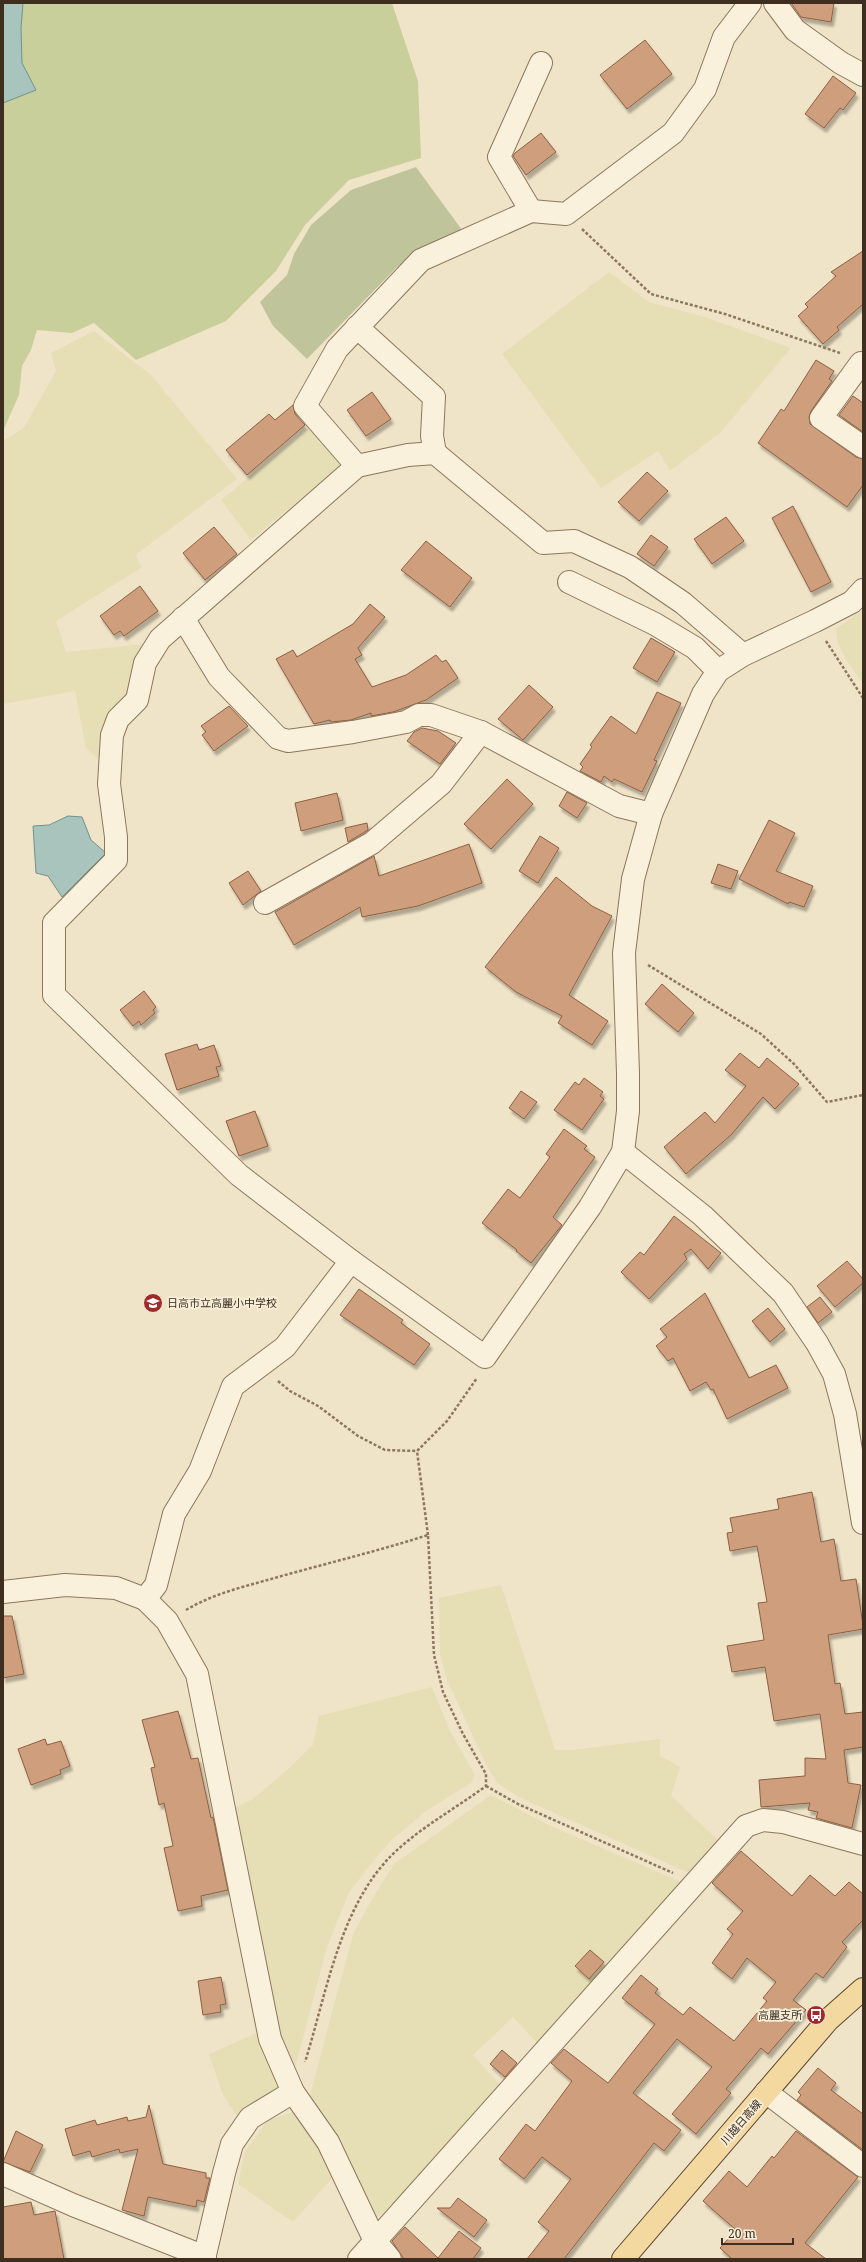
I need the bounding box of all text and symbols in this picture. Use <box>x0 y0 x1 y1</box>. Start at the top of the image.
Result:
school or university icon: 日高市立高麗小中学校 <box>142 1292 164 1314</box>
place label: 日高市立高麗小中学校 <box>167 1295 277 1310</box>
bus stop icon: 高麗支所 <box>805 2004 827 2026</box>
place label: 高麗支所 <box>758 2007 803 2022</box>
street label: 川越日高線 <box>717 2096 764 2147</box>
scale bar <box>722 2220 793 2246</box>
text: 20 m <box>728 2225 756 2242</box>

